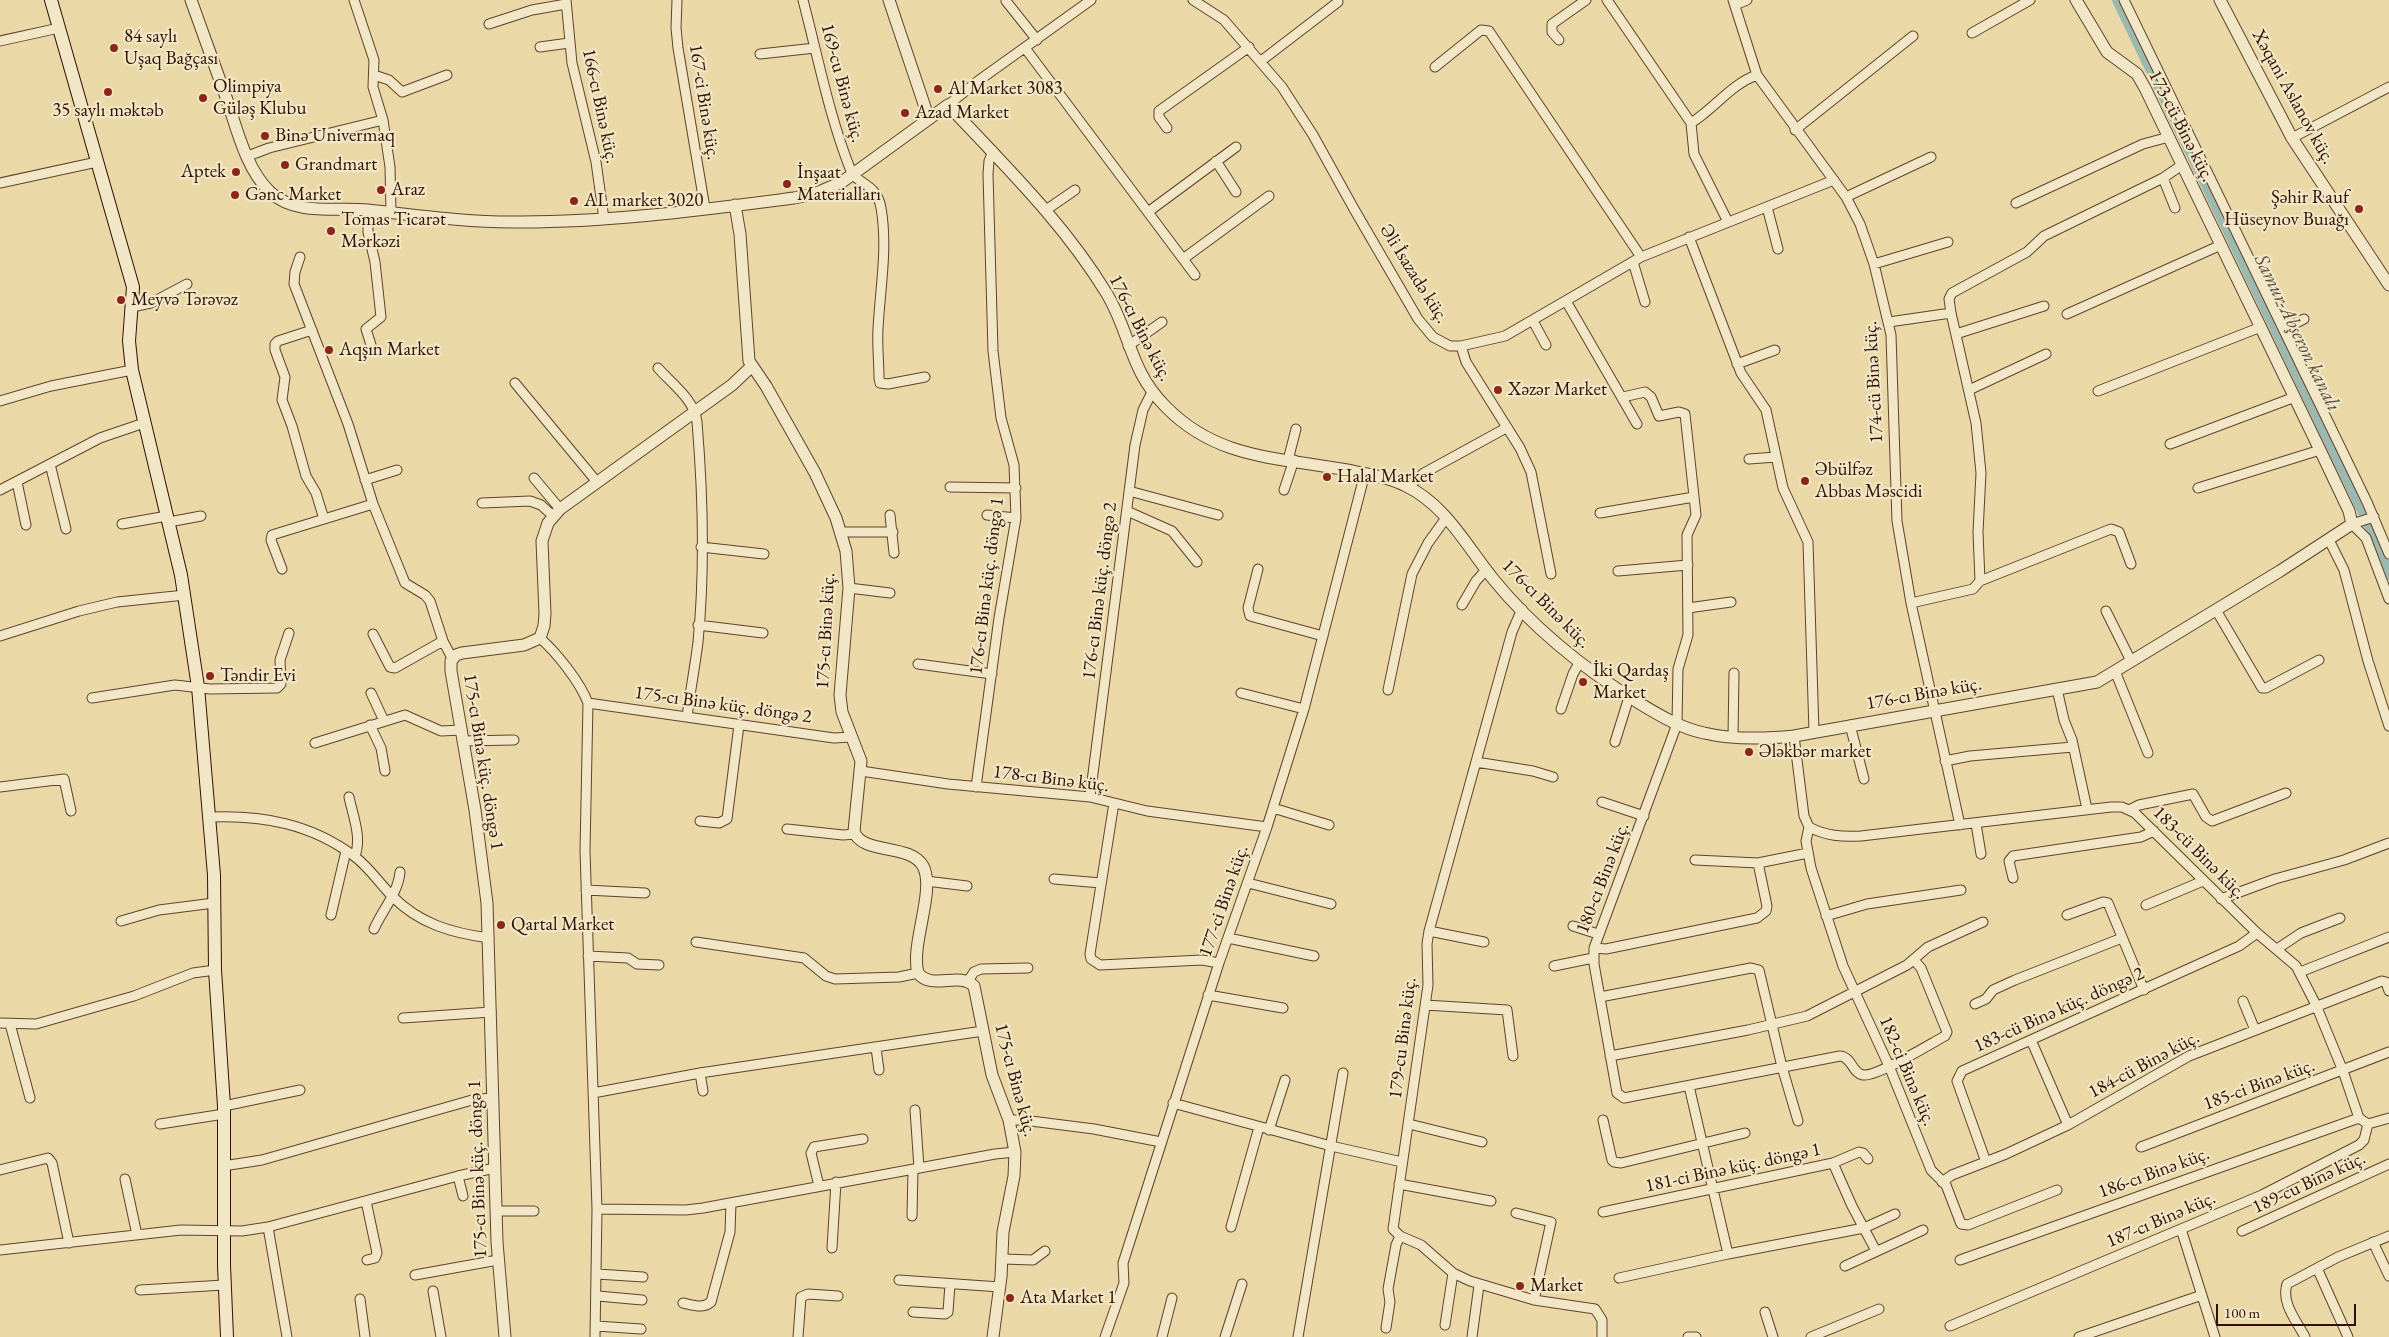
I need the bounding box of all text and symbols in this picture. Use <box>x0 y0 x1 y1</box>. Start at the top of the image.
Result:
street label: 169-cu Binə küç. <box>815 21 869 145</box>
place label: 84 saylı Uşaq Bağçası <box>124 26 218 70</box>
street label: Xəqani Aslanov küç. <box>2247 26 2339 168</box>
marker: 84 saylı Uşaq Bağçası <box>108 42 120 54</box>
street label: 167-ci Binə küç. <box>684 42 724 162</box>
street label: 166-cı Binə küç. <box>577 46 623 166</box>
street label: 173-cü Binə küç. <box>2143 66 2219 186</box>
place label: Olimpiya Güləş Klubu <box>213 76 306 120</box>
place label: Al Market 3083 <box>948 78 1063 100</box>
marker: Al Market 3083 <box>932 83 944 95</box>
marker: 35 saylı məktəb <box>102 86 114 98</box>
marker: Olimpiya Güləş Klubu <box>197 92 209 104</box>
place label: 35 saylı məktəb <box>52 100 164 122</box>
place label: Azad Market <box>915 102 1009 124</box>
marker: Azad Market <box>899 107 911 119</box>
place label: Binə Univermaq <box>275 125 395 147</box>
marker: Binə Univermaq <box>259 130 271 142</box>
place label: Grandmart <box>295 154 377 176</box>
marker: Grandmart <box>279 159 291 171</box>
place label: Aptek <box>181 161 226 183</box>
place label: İnşaat Materialları <box>797 162 881 206</box>
marker: Aptek <box>230 166 242 178</box>
marker: İnşaat Materialları <box>781 178 793 190</box>
place label: Araz <box>391 179 425 201</box>
place label: Gənc Market <box>245 184 341 206</box>
marker: Araz <box>375 184 387 196</box>
place label: Şəhir Rauf Hüseynov Buıağı <box>2224 187 2349 231</box>
marker: Gənc Market <box>229 189 241 201</box>
place label: AL market 3020 <box>584 190 703 212</box>
marker: AL market 3020 <box>568 195 580 207</box>
marker: Şəhir Rauf Hüseynov Buıağı <box>2353 203 2365 215</box>
place label: Tomas Ticarət Mərkəzi <box>341 209 446 253</box>
street label: Əli İsazadə küç. <box>1375 220 1453 328</box>
marker: Tomas Ticarət Mərkəzi <box>325 225 337 237</box>
water label: Samur-Abşeron kanalı <box>2249 251 2345 415</box>
street label: 176-cı Binə küç. <box>1103 271 1177 385</box>
place label: Meyvə Tərəvəz <box>131 289 238 311</box>
marker: Meyvə Tərəvəz <box>115 294 127 306</box>
street label: 174-cü Binə küç. <box>1859 320 1889 444</box>
place label: Aqşın Market <box>339 339 440 361</box>
marker: Aqşın Market <box>323 344 335 356</box>
place label: Xəzər Market <box>1508 379 1607 401</box>
marker: Xəzər Market <box>1492 384 1504 396</box>
place label: Əbülfəz Abbas Məscidi <box>1815 459 1923 503</box>
place label: Halal Market <box>1337 466 1433 488</box>
marker: Halal Market <box>1321 471 1333 483</box>
marker: Əbülfəz Abbas Məscidi <box>1799 475 1811 487</box>
street label: 176-cı Binə küç. döngə 1 <box>965 496 1009 676</box>
street label: 176-cı Binə küç. döngə 2 <box>1078 501 1122 681</box>
street label: 176-cı Binə küç. <box>1497 555 1595 653</box>
street label: 175-cı Binə küç. <box>812 572 840 690</box>
place label: İki Qardaş Market <box>1593 660 1669 704</box>
place label: Təndir Evi <box>220 665 296 687</box>
marker: Təndir Evi <box>204 670 216 682</box>
street label: 175-cı Binə küç. döngə 1 <box>458 672 508 852</box>
street label: 176-cı Binə küç. <box>1864 673 1984 715</box>
marker: İki Qardaş Market <box>1577 676 1589 688</box>
street label: 175-cı Binə küç. döngə 2 <box>633 681 813 729</box>
place label: Ələkbər market <box>1759 741 1871 763</box>
marker: Ələkbər market <box>1743 746 1755 758</box>
street label: 178-cı Binə küç. <box>992 761 1110 797</box>
street label: 183-cü Binə küç. <box>2148 802 2250 904</box>
street label: 180-cı Binə küç. <box>1571 819 1635 937</box>
street label: 177-ci Binə küç. <box>1194 842 1254 960</box>
place label: Qartal Market <box>511 914 614 936</box>
marker: Qartal Market <box>495 919 507 931</box>
street label: 183-cü Binə küç. döngə 2 <box>1970 962 2148 1058</box>
street label: 179-cu Binə küç. <box>1384 976 1422 1100</box>
street label: 182-ci Binə küç. <box>1874 1013 1940 1129</box>
street label: 175-cı Binə küç. <box>989 1021 1041 1139</box>
street label: 184-cü Binə küç. <box>2085 1026 2203 1104</box>
street label: 185-ci Binə küç. <box>2200 1054 2318 1116</box>
street label: 175-cı Binə küç. döngə 1 <box>463 1079 493 1259</box>
street label: 181-ci Binə küç. döngə 1 <box>1643 1138 1823 1198</box>
street label: 186-cı Binə küç. <box>2095 1142 2213 1204</box>
street label: 189-cu Binə küç. <box>2249 1147 2369 1219</box>
street label: 187-cı Binə küç. <box>2103 1187 2219 1253</box>
place label: Market <box>1530 1275 1583 1297</box>
marker: Market <box>1514 1280 1526 1292</box>
place label: Ata Market 1 <box>1020 1287 1116 1309</box>
marker: Ata Market 1 <box>1004 1292 1016 1304</box>
scale bar <box>2219 1294 2359 1326</box>
text: 100 m <box>2224 1303 2260 1322</box>

